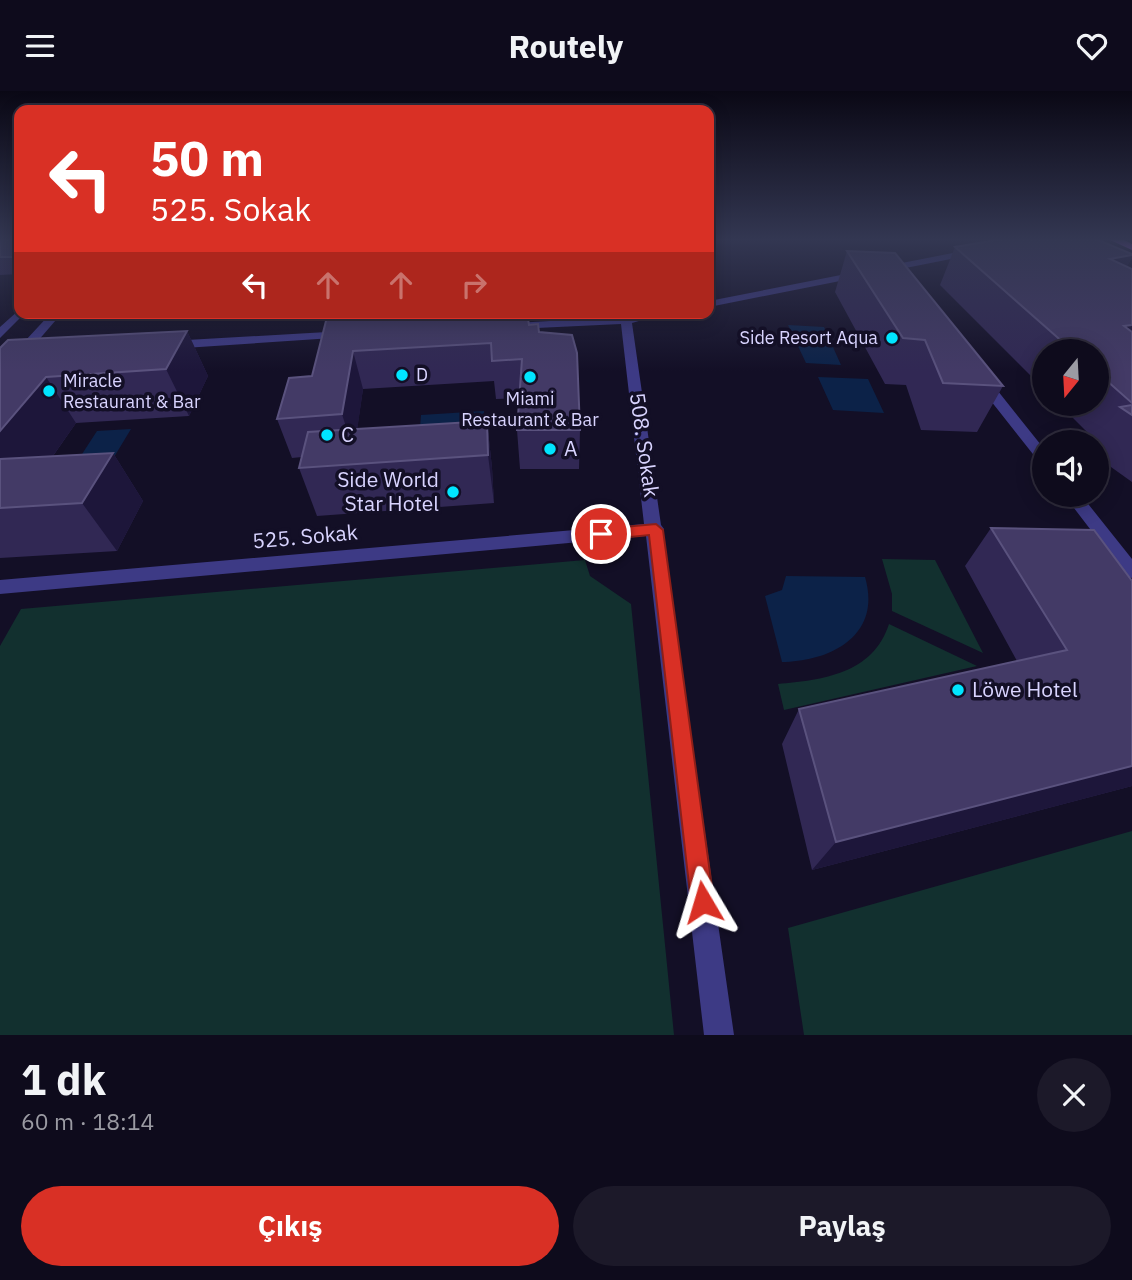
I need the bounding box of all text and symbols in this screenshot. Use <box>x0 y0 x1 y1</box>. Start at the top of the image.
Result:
text: Routely <box>509 25 623 67</box>
icon: menu <box>21 27 59 65</box>
icon: heart <box>1073 27 1111 65</box>
text: 50 m <box>150 126 264 189</box>
icon: left <box>35 133 126 224</box>
text: 525. Sokak <box>150 188 311 230</box>
icon: left <box>236 266 274 304</box>
icon: ahead <box>309 266 347 304</box>
icon: ahead <box>382 266 420 304</box>
icon: right <box>455 266 493 304</box>
place label: Side Resort Aqua <box>739 326 878 349</box>
marker: Side Resort Aqua <box>884 330 900 346</box>
north arrow <box>1032 339 1110 417</box>
map controls <box>1032 339 1109 507</box>
place label: D <box>416 363 428 386</box>
marker: D <box>394 367 410 383</box>
place label: Miracle Restaurant & Bar <box>63 369 201 413</box>
marker: Miami Restaurant & Bar <box>522 369 538 385</box>
marker: Miracle Restaurant & Bar <box>41 383 57 399</box>
place label: Miami Restaurant & Bar <box>461 387 599 431</box>
street label: 508. Sokak <box>624 391 666 499</box>
place label: C <box>341 420 354 448</box>
marker: C <box>319 427 335 443</box>
button: sound <box>1032 430 1109 507</box>
place label: A <box>564 434 577 462</box>
marker: A <box>542 441 558 457</box>
place label: Side World Star Hotel <box>337 465 439 517</box>
marker: Side World Star Hotel <box>445 484 461 500</box>
pin <box>571 504 631 564</box>
icon: arrive <box>582 515 620 553</box>
street label: 525. Sokak <box>251 517 359 555</box>
place label: Löwe Hotel <box>972 675 1078 703</box>
marker: Löwe Hotel <box>950 682 966 698</box>
position arrow <box>666 865 740 939</box>
text: 1 dk <box>21 1052 106 1107</box>
button: close <box>1037 1058 1111 1132</box>
text: 60 m · 18:14 <box>21 1106 154 1136</box>
button: Çıkış <box>21 1186 559 1266</box>
button: Paylaş <box>573 1186 1111 1266</box>

